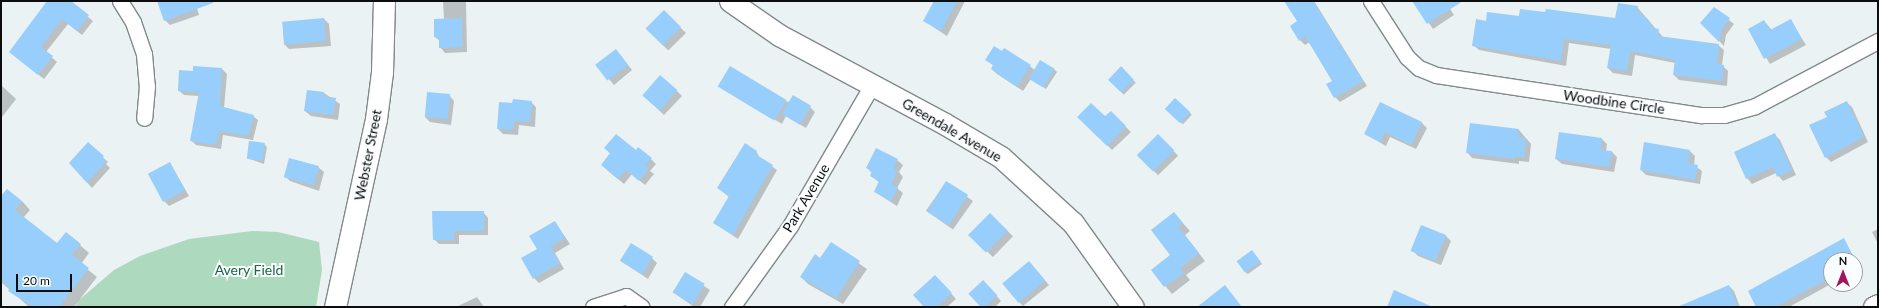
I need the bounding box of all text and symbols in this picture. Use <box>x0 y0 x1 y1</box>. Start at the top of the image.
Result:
street label: Woodbine Circle <box>1562 87 1666 117</box>
street label: Greendale Avenue <box>899 94 1005 166</box>
street label: Webster Street <box>351 108 385 202</box>
street label: Park Avenue <box>779 161 833 235</box>
north arrow <box>1823 252 1863 292</box>
text: N <box>1839 254 1847 267</box>
park label: Avery Field <box>214 262 284 278</box>
scale bar <box>18 266 74 292</box>
text: 20 m <box>23 273 50 288</box>

